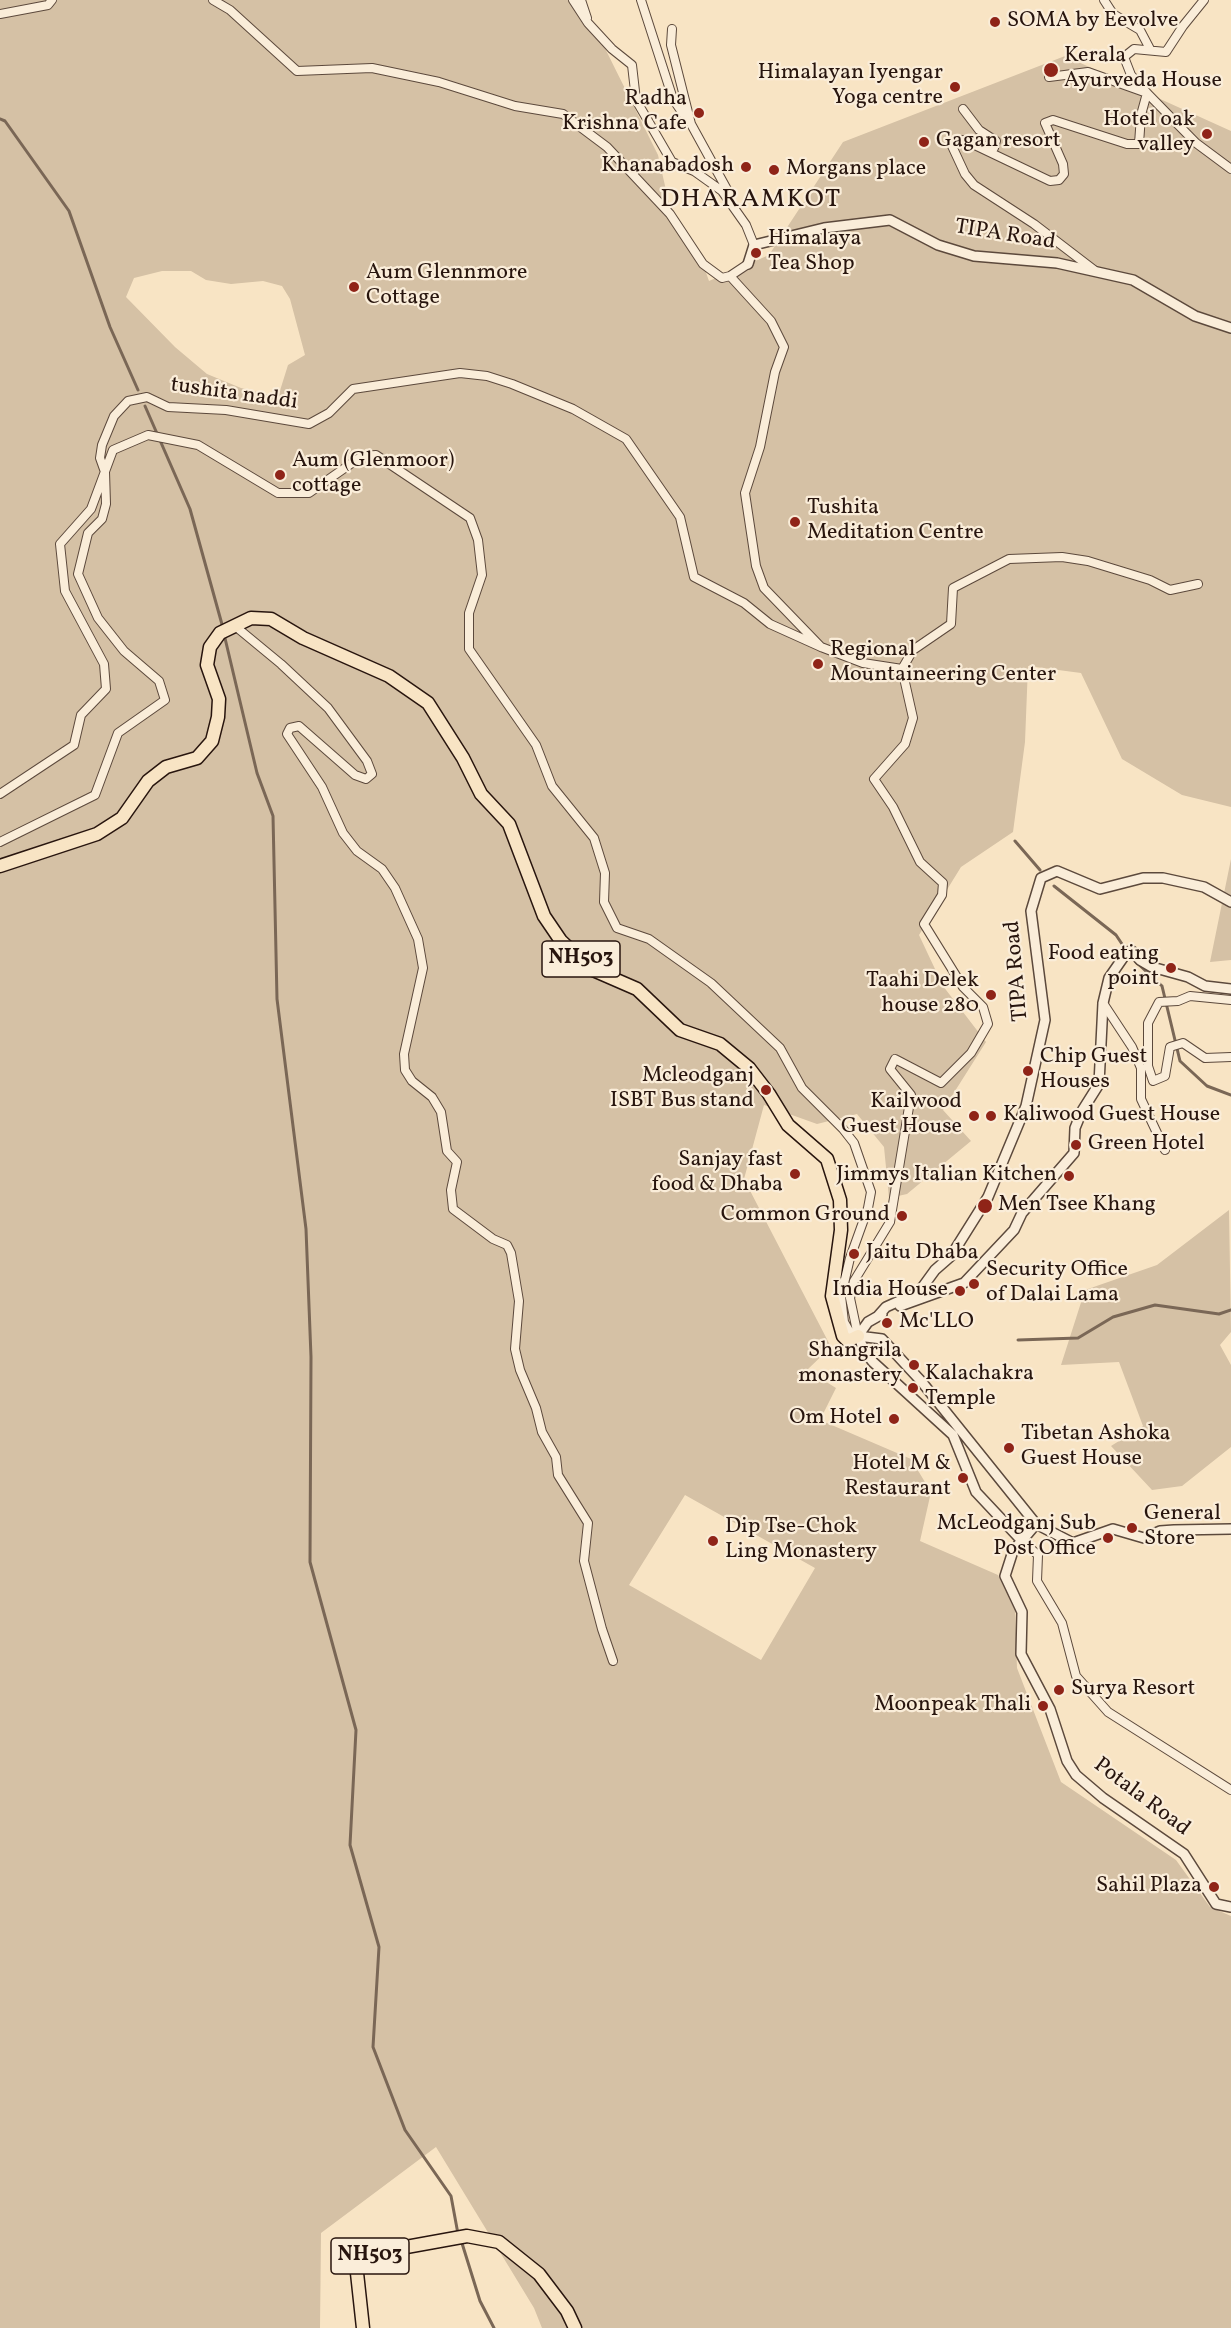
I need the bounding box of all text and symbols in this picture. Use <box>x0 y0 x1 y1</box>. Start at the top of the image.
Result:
place label: SOMA by Eevolve <box>1007 9 1178 35</box>
marker: SOMA by Eevolve <box>988 15 1002 29</box>
place label: Kerala Ayurveda House <box>1064 44 1222 96</box>
place label: Himalayan Iyengar Yoga centre <box>758 61 943 112</box>
marker: Kerala Ayurveda House <box>1042 61 1060 79</box>
marker: Himalayan Iyengar Yoga centre <box>948 80 962 94</box>
place label: Radha Krishna Cafe <box>562 87 687 138</box>
marker: Radha Krishna Cafe <box>692 106 706 120</box>
place label: Hotel oak valley <box>1103 108 1195 160</box>
marker: Hotel oak valley <box>1200 127 1214 141</box>
place label: Gagan resort <box>936 129 1060 155</box>
marker: Gagan resort <box>917 135 931 149</box>
place label: Khanabadosh <box>601 154 734 180</box>
place label: Morgans place <box>786 157 926 183</box>
marker: Khanabadosh <box>739 160 753 174</box>
marker: Morgans place <box>767 163 781 177</box>
district label: DHARAMKOT <box>660 185 842 217</box>
street label: TIPA Road <box>953 215 1057 257</box>
place label: Himalaya Tea Shop <box>768 227 861 278</box>
marker: Himalaya Tea Shop <box>749 246 763 260</box>
place label: Aum Glennmore Cottage <box>366 261 528 312</box>
marker: Aum Glennmore Cottage <box>347 280 361 294</box>
street label: tushita naddi <box>169 373 299 417</box>
place label: Aum (Glenmoor) cottage <box>292 449 454 500</box>
marker: Aum (Glenmoor) cottage <box>273 468 287 482</box>
place label: Tushita Meditation Centre <box>807 496 984 548</box>
marker: Tushita Meditation Centre <box>788 515 802 529</box>
place label: Regional Mountaineering Center <box>830 638 1056 690</box>
marker: Regional Mountaineering Center <box>811 657 825 671</box>
street label: TIPA Road <box>1000 919 1036 1023</box>
road number: NH503 <box>542 941 620 977</box>
place label: Food eating point <box>1048 942 1159 993</box>
marker: Food eating point <box>1164 961 1178 975</box>
place label: Taahi Delek house 280 <box>866 969 979 1020</box>
marker: Taahi Delek house 280 <box>984 988 998 1002</box>
place label: Chip Guest Houses <box>1040 1045 1147 1096</box>
place label: Mcleodganj ISBT Bus stand <box>610 1064 754 1116</box>
marker: Chip Guest Houses <box>1021 1064 1035 1078</box>
marker: Mcleodganj ISBT Bus stand <box>759 1083 773 1097</box>
place label: Kailwood Guest House <box>841 1090 962 1142</box>
place label: Kaliwood Guest House <box>1003 1103 1220 1129</box>
marker: Kailwood Guest House <box>967 1109 981 1123</box>
marker: Kaliwood Guest House <box>984 1109 998 1123</box>
place label: Green Hotel <box>1088 1132 1204 1158</box>
marker: Green Hotel <box>1069 1138 1083 1152</box>
place label: Sanjay fast food & Dhaba <box>651 1148 783 1200</box>
place label: Jimmys Italian Kitchen <box>836 1163 1057 1189</box>
marker: Sanjay fast food & Dhaba <box>788 1167 802 1181</box>
marker: Jimmys Italian Kitchen <box>1062 1169 1076 1183</box>
place label: Men Tsee Khang <box>998 1193 1156 1219</box>
marker: Men Tsee Khang <box>976 1197 994 1215</box>
place label: Common Ground <box>721 1203 890 1229</box>
marker: Common Ground <box>895 1209 909 1223</box>
place label: Jaitu Dhaba <box>866 1241 978 1267</box>
marker: Jaitu Dhaba <box>847 1247 861 1261</box>
place label: Security Office of Dalai Lama <box>986 1258 1128 1310</box>
marker: Security Office of Dalai Lama <box>967 1277 981 1291</box>
place label: India House <box>832 1278 948 1304</box>
marker: India House <box>953 1284 967 1298</box>
place label: Mc'LLO <box>899 1310 974 1336</box>
marker: Mc'LLO <box>880 1316 894 1330</box>
place label: Shangrila monastery <box>798 1339 902 1390</box>
marker: Shangrila monastery <box>907 1358 921 1372</box>
place label: Kalachakra Temple <box>925 1362 1034 1414</box>
marker: Kalachakra Temple <box>906 1381 920 1395</box>
place label: Om Hotel <box>789 1406 882 1432</box>
marker: Om Hotel <box>887 1412 901 1426</box>
place label: Tibetan Ashoka Guest House <box>1021 1422 1171 1474</box>
marker: Tibetan Ashoka Guest House <box>1002 1441 1016 1455</box>
place label: Hotel M & Restaurant <box>844 1452 951 1504</box>
marker: Hotel M & Restaurant <box>956 1471 970 1485</box>
place label: General Store <box>1144 1502 1221 1554</box>
place label: McLeodganj Sub Post Office <box>937 1512 1096 1564</box>
place label: Dip Tse-Chok Ling Monastery <box>725 1515 877 1566</box>
marker: General Store <box>1125 1521 1139 1535</box>
marker: McLeodganj Sub Post Office <box>1101 1531 1115 1545</box>
marker: Dip Tse-Chok Ling Monastery <box>706 1534 720 1548</box>
place label: Surya Resort <box>1071 1677 1195 1703</box>
marker: Surya Resort <box>1052 1683 1066 1697</box>
place label: Moonpeak Thali <box>874 1693 1031 1719</box>
marker: Moonpeak Thali <box>1036 1699 1050 1713</box>
street label: Potala Road <box>1087 1753 1195 1843</box>
place label: Sahil Plaza <box>1096 1874 1202 1900</box>
marker: Sahil Plaza <box>1207 1880 1221 1894</box>
road number: NH503 <box>331 2238 409 2274</box>

